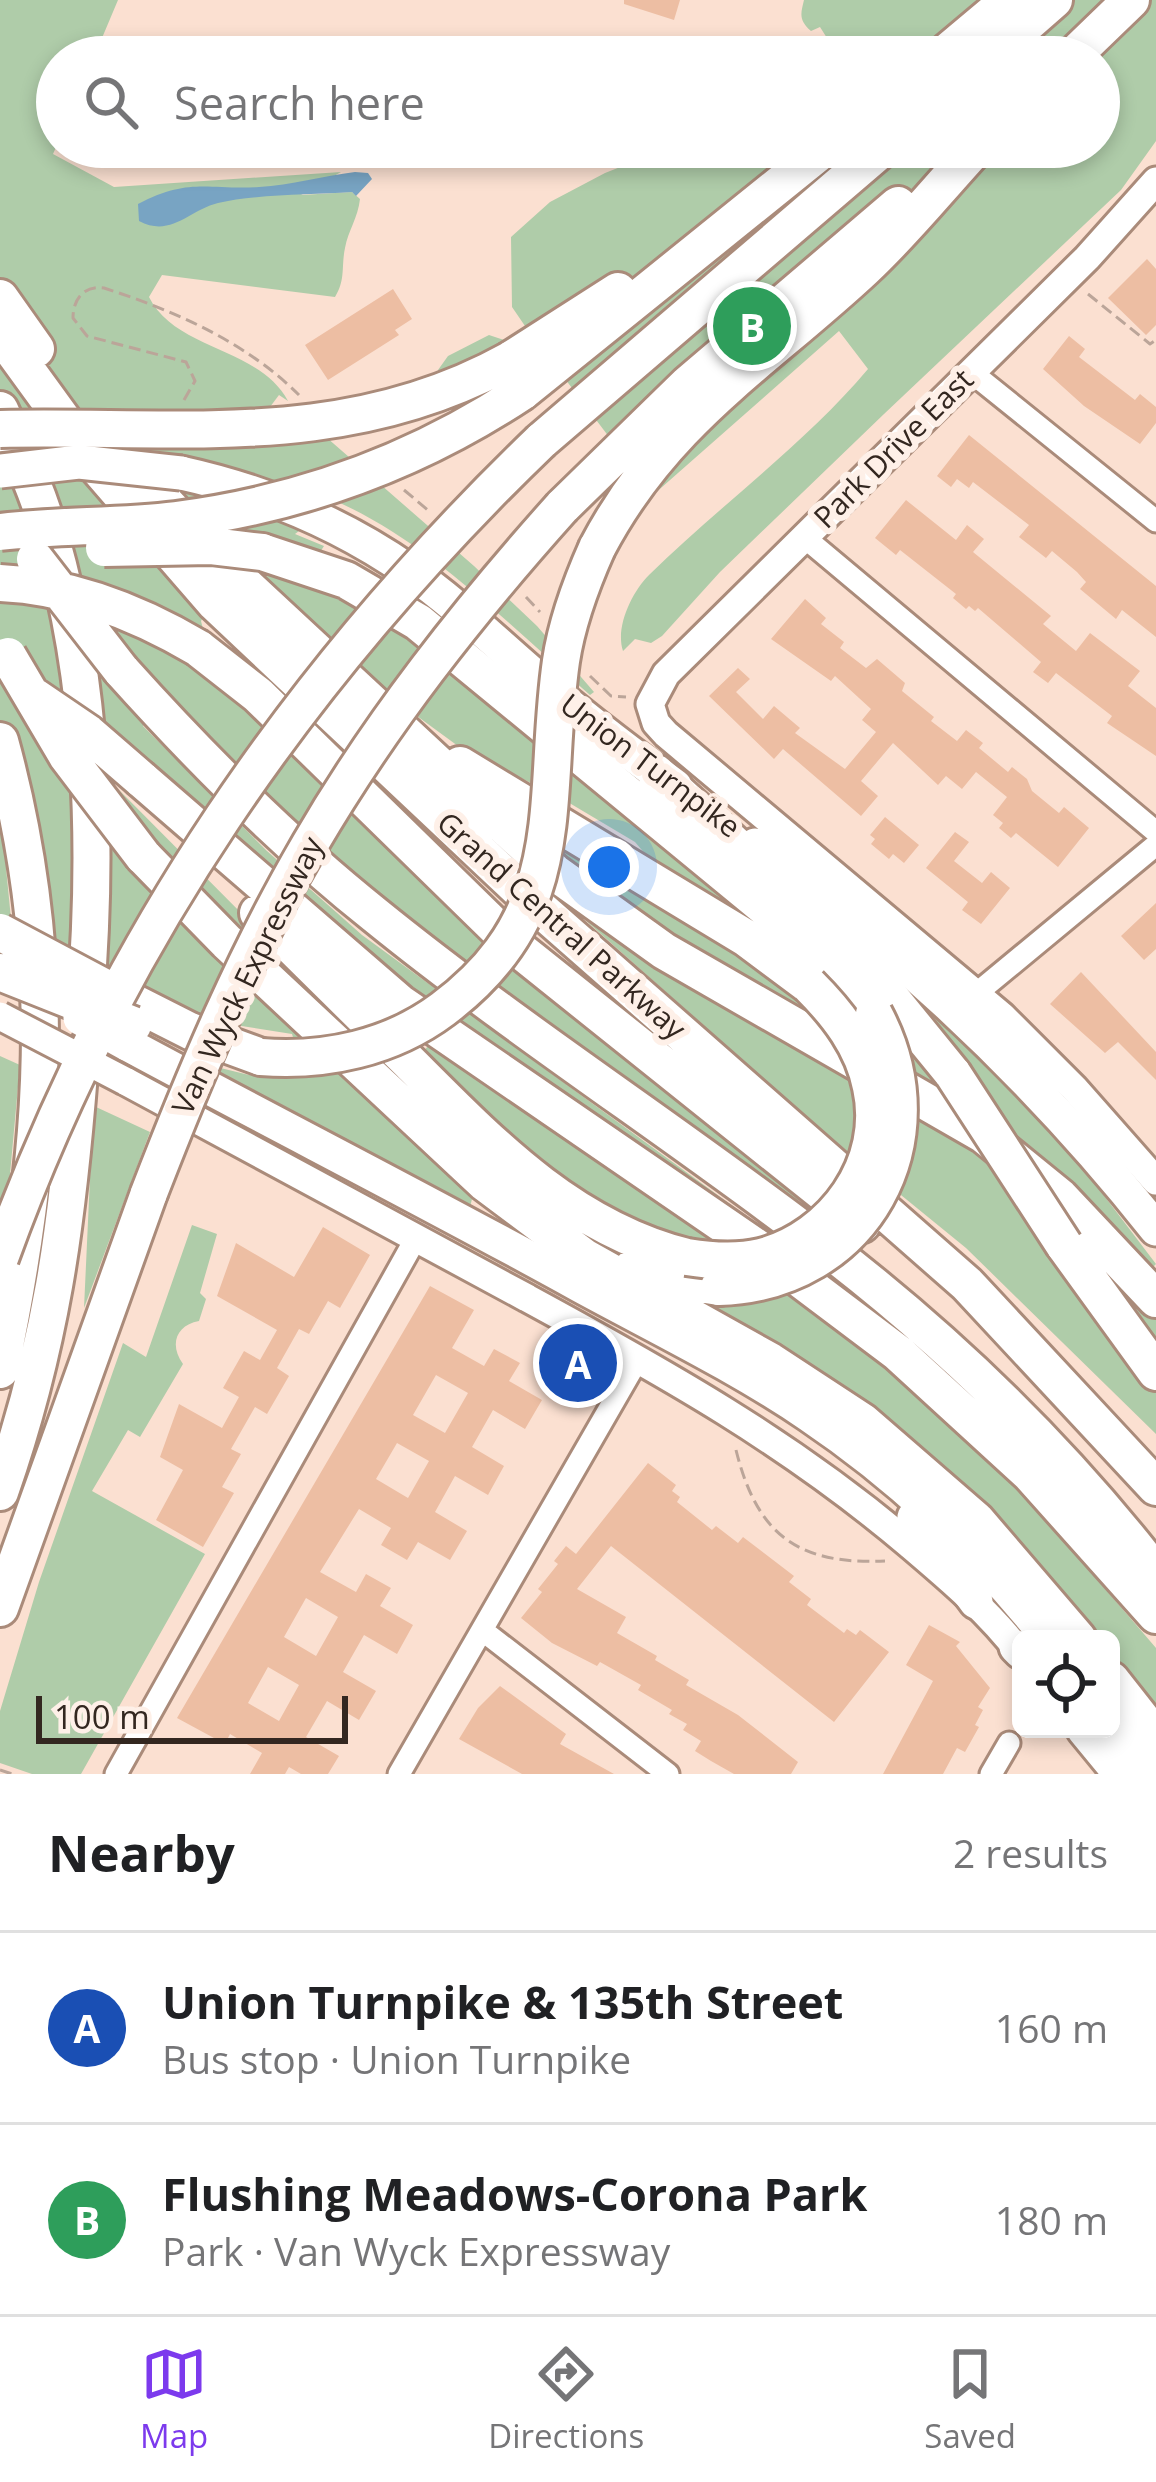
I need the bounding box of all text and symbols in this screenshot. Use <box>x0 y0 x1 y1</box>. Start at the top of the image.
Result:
search box <box>36 36 1120 168</box>
icon: search <box>78 69 144 135</box>
text: Search here <box>174 72 425 133</box>
pin: B <box>713 281 791 371</box>
street label: Park Drive East <box>804 359 982 537</box>
street label: Union Turnpike <box>552 683 750 846</box>
street label: Grand Central Parkway <box>429 802 696 1049</box>
street label: Van Wyck Expressway <box>161 829 332 1121</box>
your location <box>579 837 639 897</box>
pin: A <box>539 1318 617 1408</box>
map controls <box>1012 1630 1120 1738</box>
button: locate <box>1012 1630 1120 1738</box>
scale bar <box>36 1690 348 1743</box>
text: 100 m <box>54 1694 150 1739</box>
text: Nearby <box>48 1817 235 1887</box>
text: 2 results <box>953 1826 1108 1879</box>
text: Union Turnpike & 135th Street <box>162 1971 843 2032</box>
text: A <box>74 2001 100 2054</box>
text: 160 m <box>995 2001 1108 2054</box>
text: Bus stop · Union Turnpike <box>162 2032 631 2085</box>
text: Flushing Meadows-Corona Park <box>162 2163 867 2224</box>
text: B <box>74 2193 100 2246</box>
text: 180 m <box>995 2193 1108 2246</box>
text: Park · Van Wyck Expressway <box>162 2224 670 2277</box>
tab: Map <box>140 2341 208 2458</box>
tab: Directions <box>488 2341 644 2458</box>
tab: Saved <box>924 2341 1016 2458</box>

